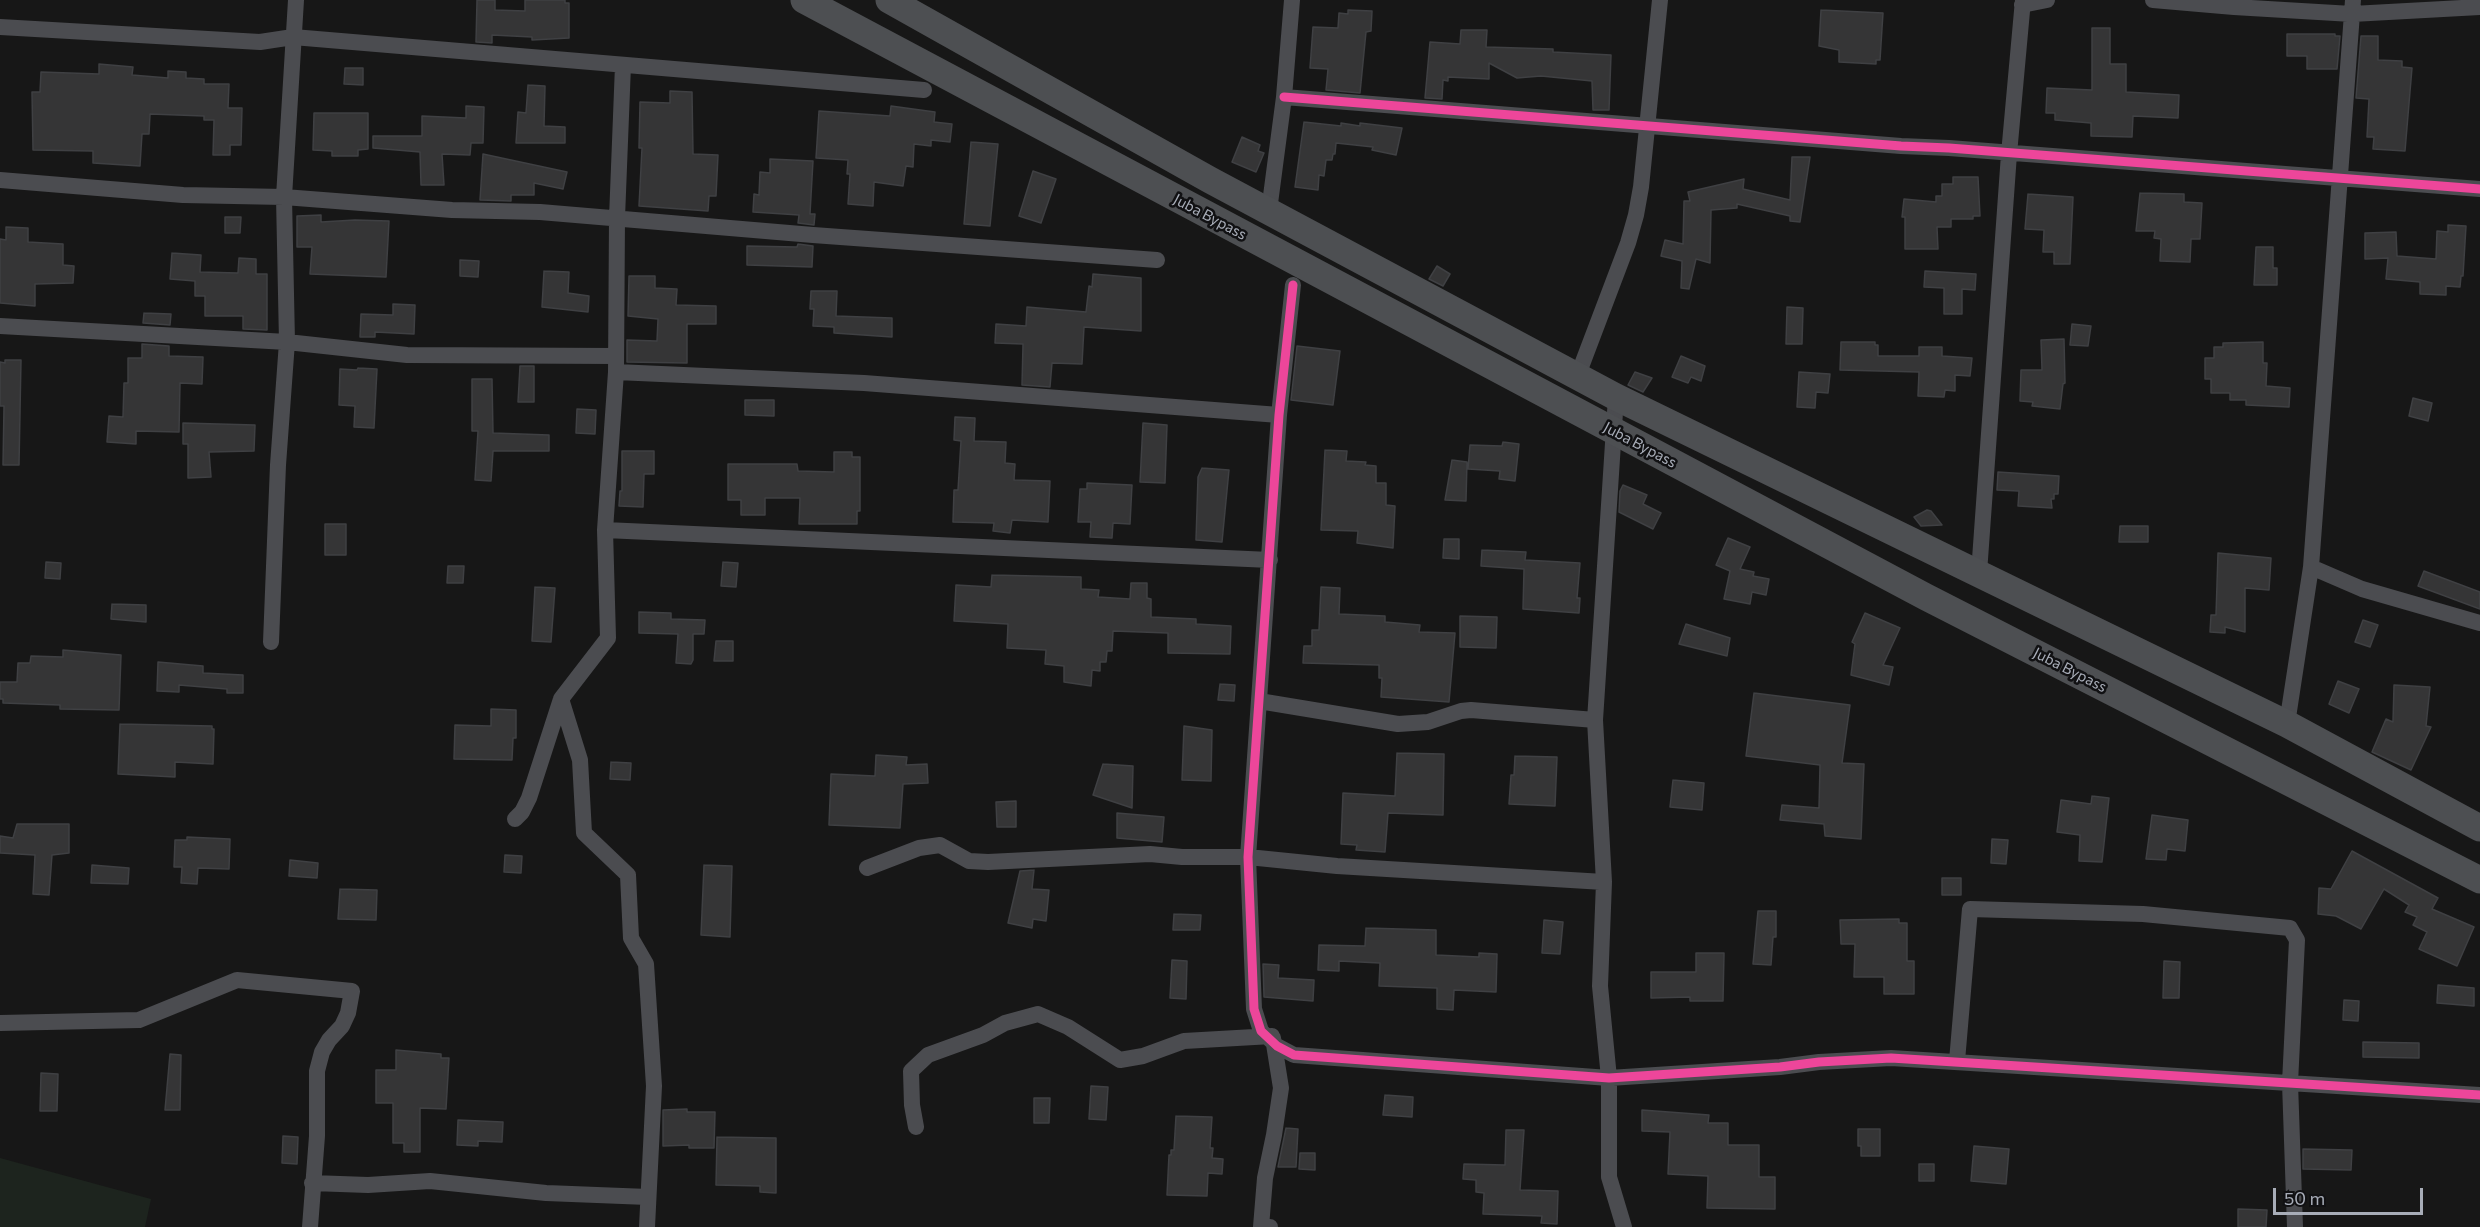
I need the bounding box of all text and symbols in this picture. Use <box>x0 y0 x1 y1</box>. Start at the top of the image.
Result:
street label: Juba Bypass <box>1170 190 1250 244</box>
street label: Juba Bypass <box>1600 418 1680 472</box>
street label: Juba Bypass <box>2030 644 2110 696</box>
scale bar <box>2276 1176 2426 1214</box>
text: 50 m <box>2284 1187 2325 1209</box>

